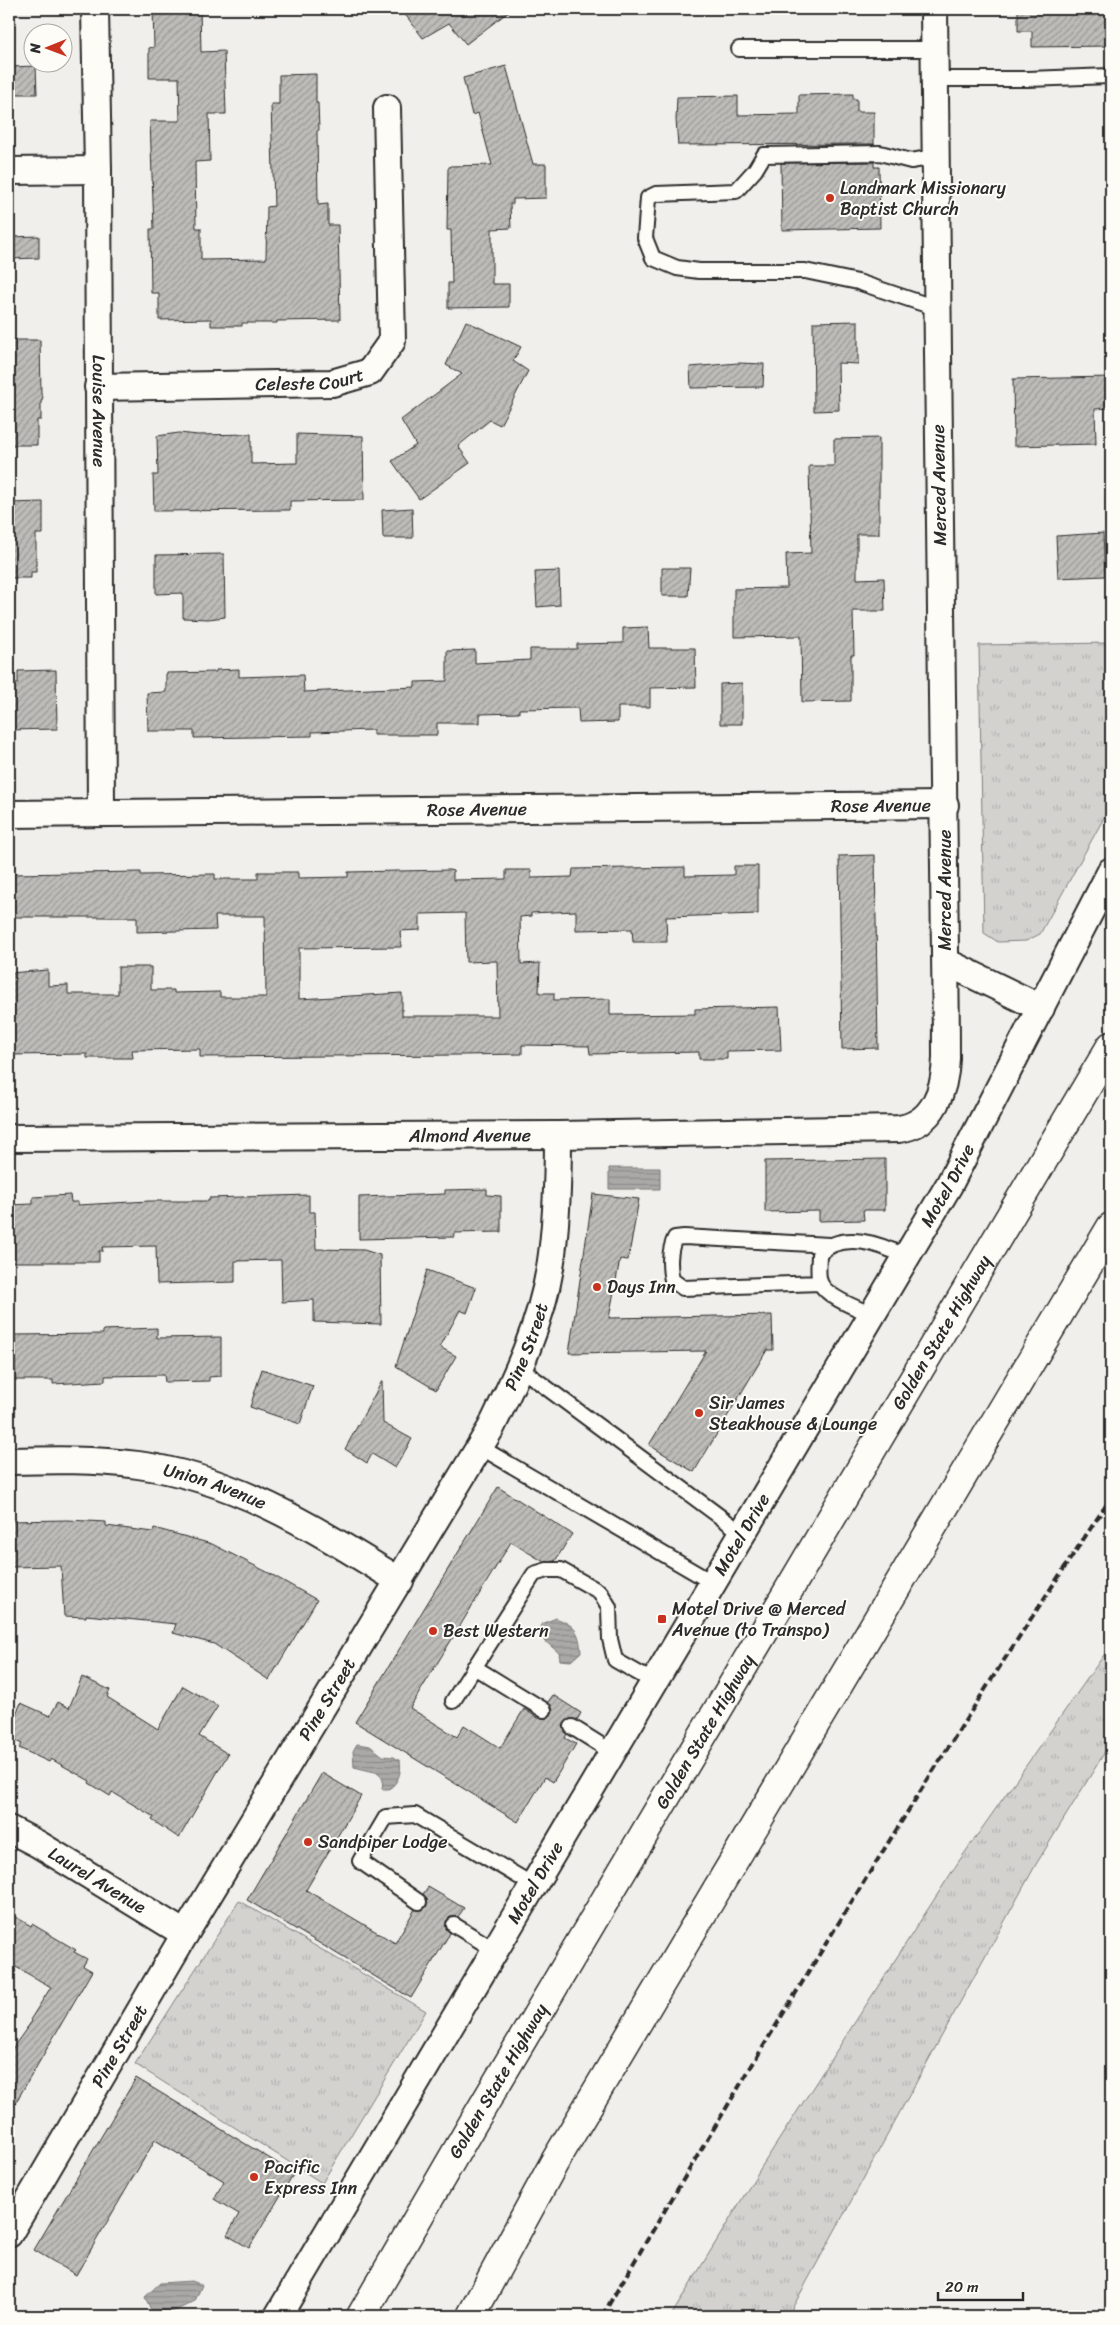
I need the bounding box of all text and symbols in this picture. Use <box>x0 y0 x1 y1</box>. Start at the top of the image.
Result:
north arrow <box>22 22 72 72</box>
text: N <box>23 43 48 54</box>
place label: Landmark Missionary Baptist Church <box>840 172 1007 225</box>
marker: Landmark Missionary Baptist Church <box>824 192 836 204</box>
street label: Louise Avenue <box>83 355 115 467</box>
street label: Celeste Court <box>255 359 368 400</box>
street label: Merced Avenue <box>922 424 956 546</box>
street label: Rose Avenue <box>831 789 931 822</box>
street label: Rose Avenue <box>427 793 527 826</box>
street label: Merced Avenue <box>929 829 961 951</box>
street label: Almond Avenue <box>408 1119 531 1152</box>
street label: Motel Drive <box>911 1138 984 1233</box>
street label: Golden State Highway <box>883 1248 1000 1416</box>
place label: Days Inn <box>607 1271 676 1303</box>
marker: Days Inn <box>591 1281 603 1293</box>
street label: Pine Street <box>495 1299 558 1396</box>
place label: Sir James Steakhouse & Lounge <box>709 1387 877 1440</box>
marker: Sir James Steakhouse & Lounge <box>693 1407 705 1419</box>
street label: Union Avenue <box>160 1454 272 1519</box>
street label: Motel Drive <box>705 1487 779 1582</box>
place label: Motel Drive @ Merced Avenue (to Transpo) <box>671 1593 847 1646</box>
marker: Motel Drive @ Merced Avenue (to Transpo) <box>656 1613 668 1625</box>
place label: Best Western <box>443 1615 549 1647</box>
marker: Best Western <box>427 1625 439 1637</box>
street label: Golden State Highway <box>646 1647 764 1815</box>
street label: Pine Street <box>289 1652 364 1747</box>
place label: Sandpiper Lodge <box>318 1826 448 1858</box>
street label: Motel Drive <box>498 1835 572 1930</box>
marker: Sandpiper Lodge <box>302 1836 314 1848</box>
street label: Laurel Avenue <box>42 1838 153 1923</box>
street label: Golden State Highway <box>440 1997 557 2165</box>
street label: Pine Street <box>82 1998 156 2094</box>
place label: Pacific Express Inn <box>264 2151 357 2204</box>
marker: Pacific Express Inn <box>248 2171 260 2183</box>
scale bar <box>938 2270 1022 2302</box>
text: 20 m <box>945 2274 979 2300</box>

